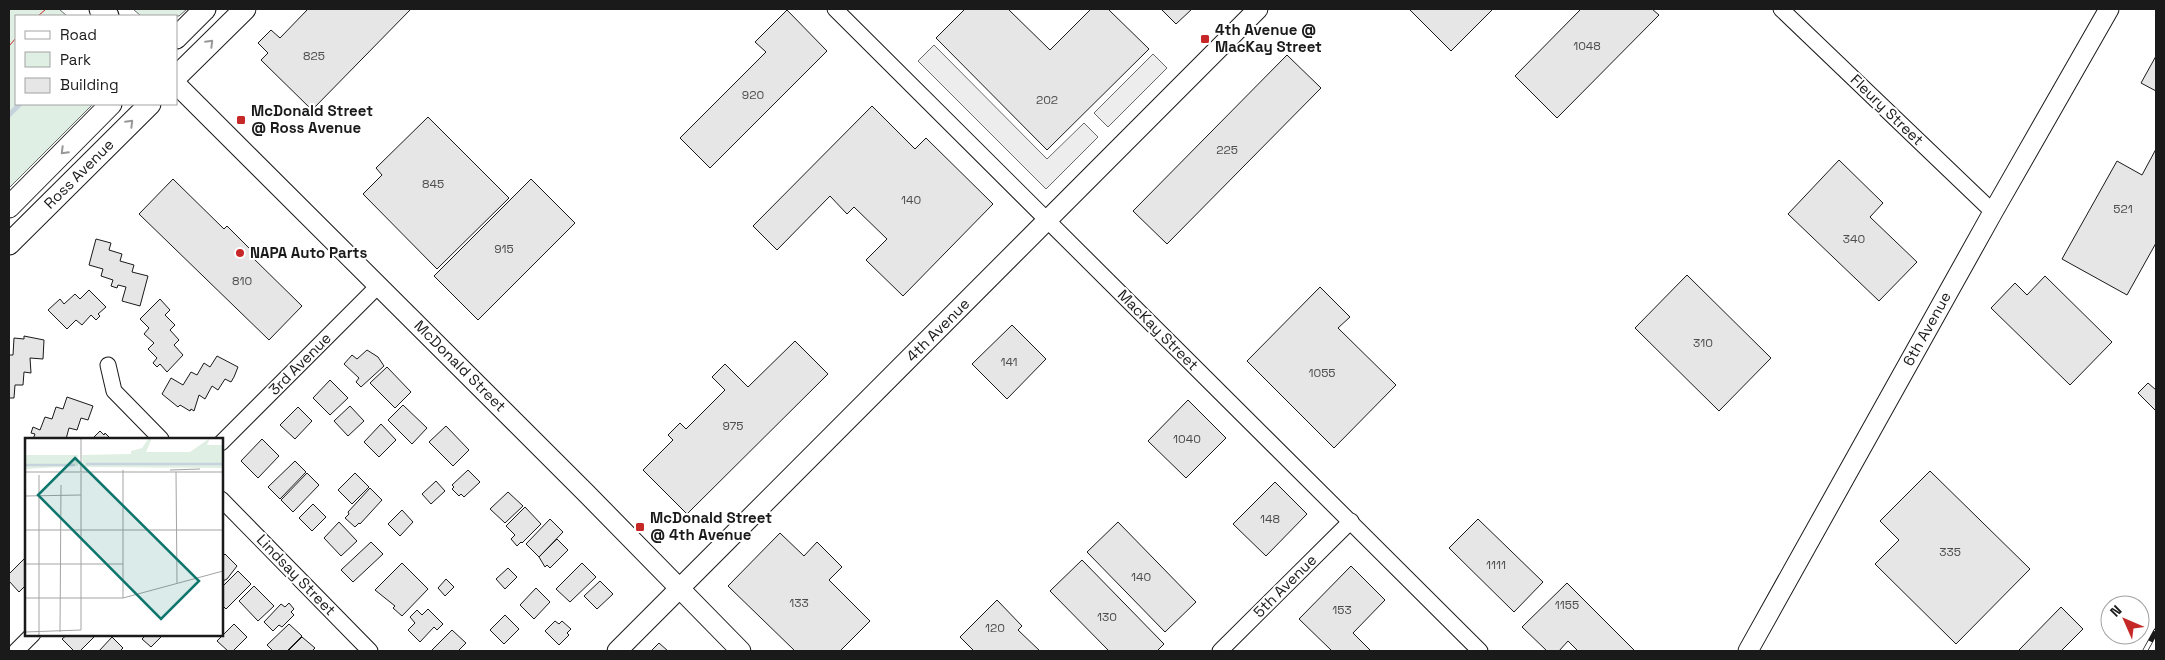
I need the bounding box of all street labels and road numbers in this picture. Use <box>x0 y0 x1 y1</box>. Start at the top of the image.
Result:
street label: Fleury Street <box>1847 70 1928 149</box>
street label: Ross Avenue <box>40 135 118 213</box>
street label: MacKay Street <box>1114 285 1203 374</box>
street label: 6th Avenue <box>1898 288 1955 369</box>
street label: 4th Avenue <box>902 294 973 365</box>
street label: McDonald Street <box>410 316 510 416</box>
street label: 3rd Avenue <box>264 328 335 399</box>
street label: Lindsay Street <box>253 530 340 619</box>
street label: 5th Avenue <box>1249 550 1320 621</box>

